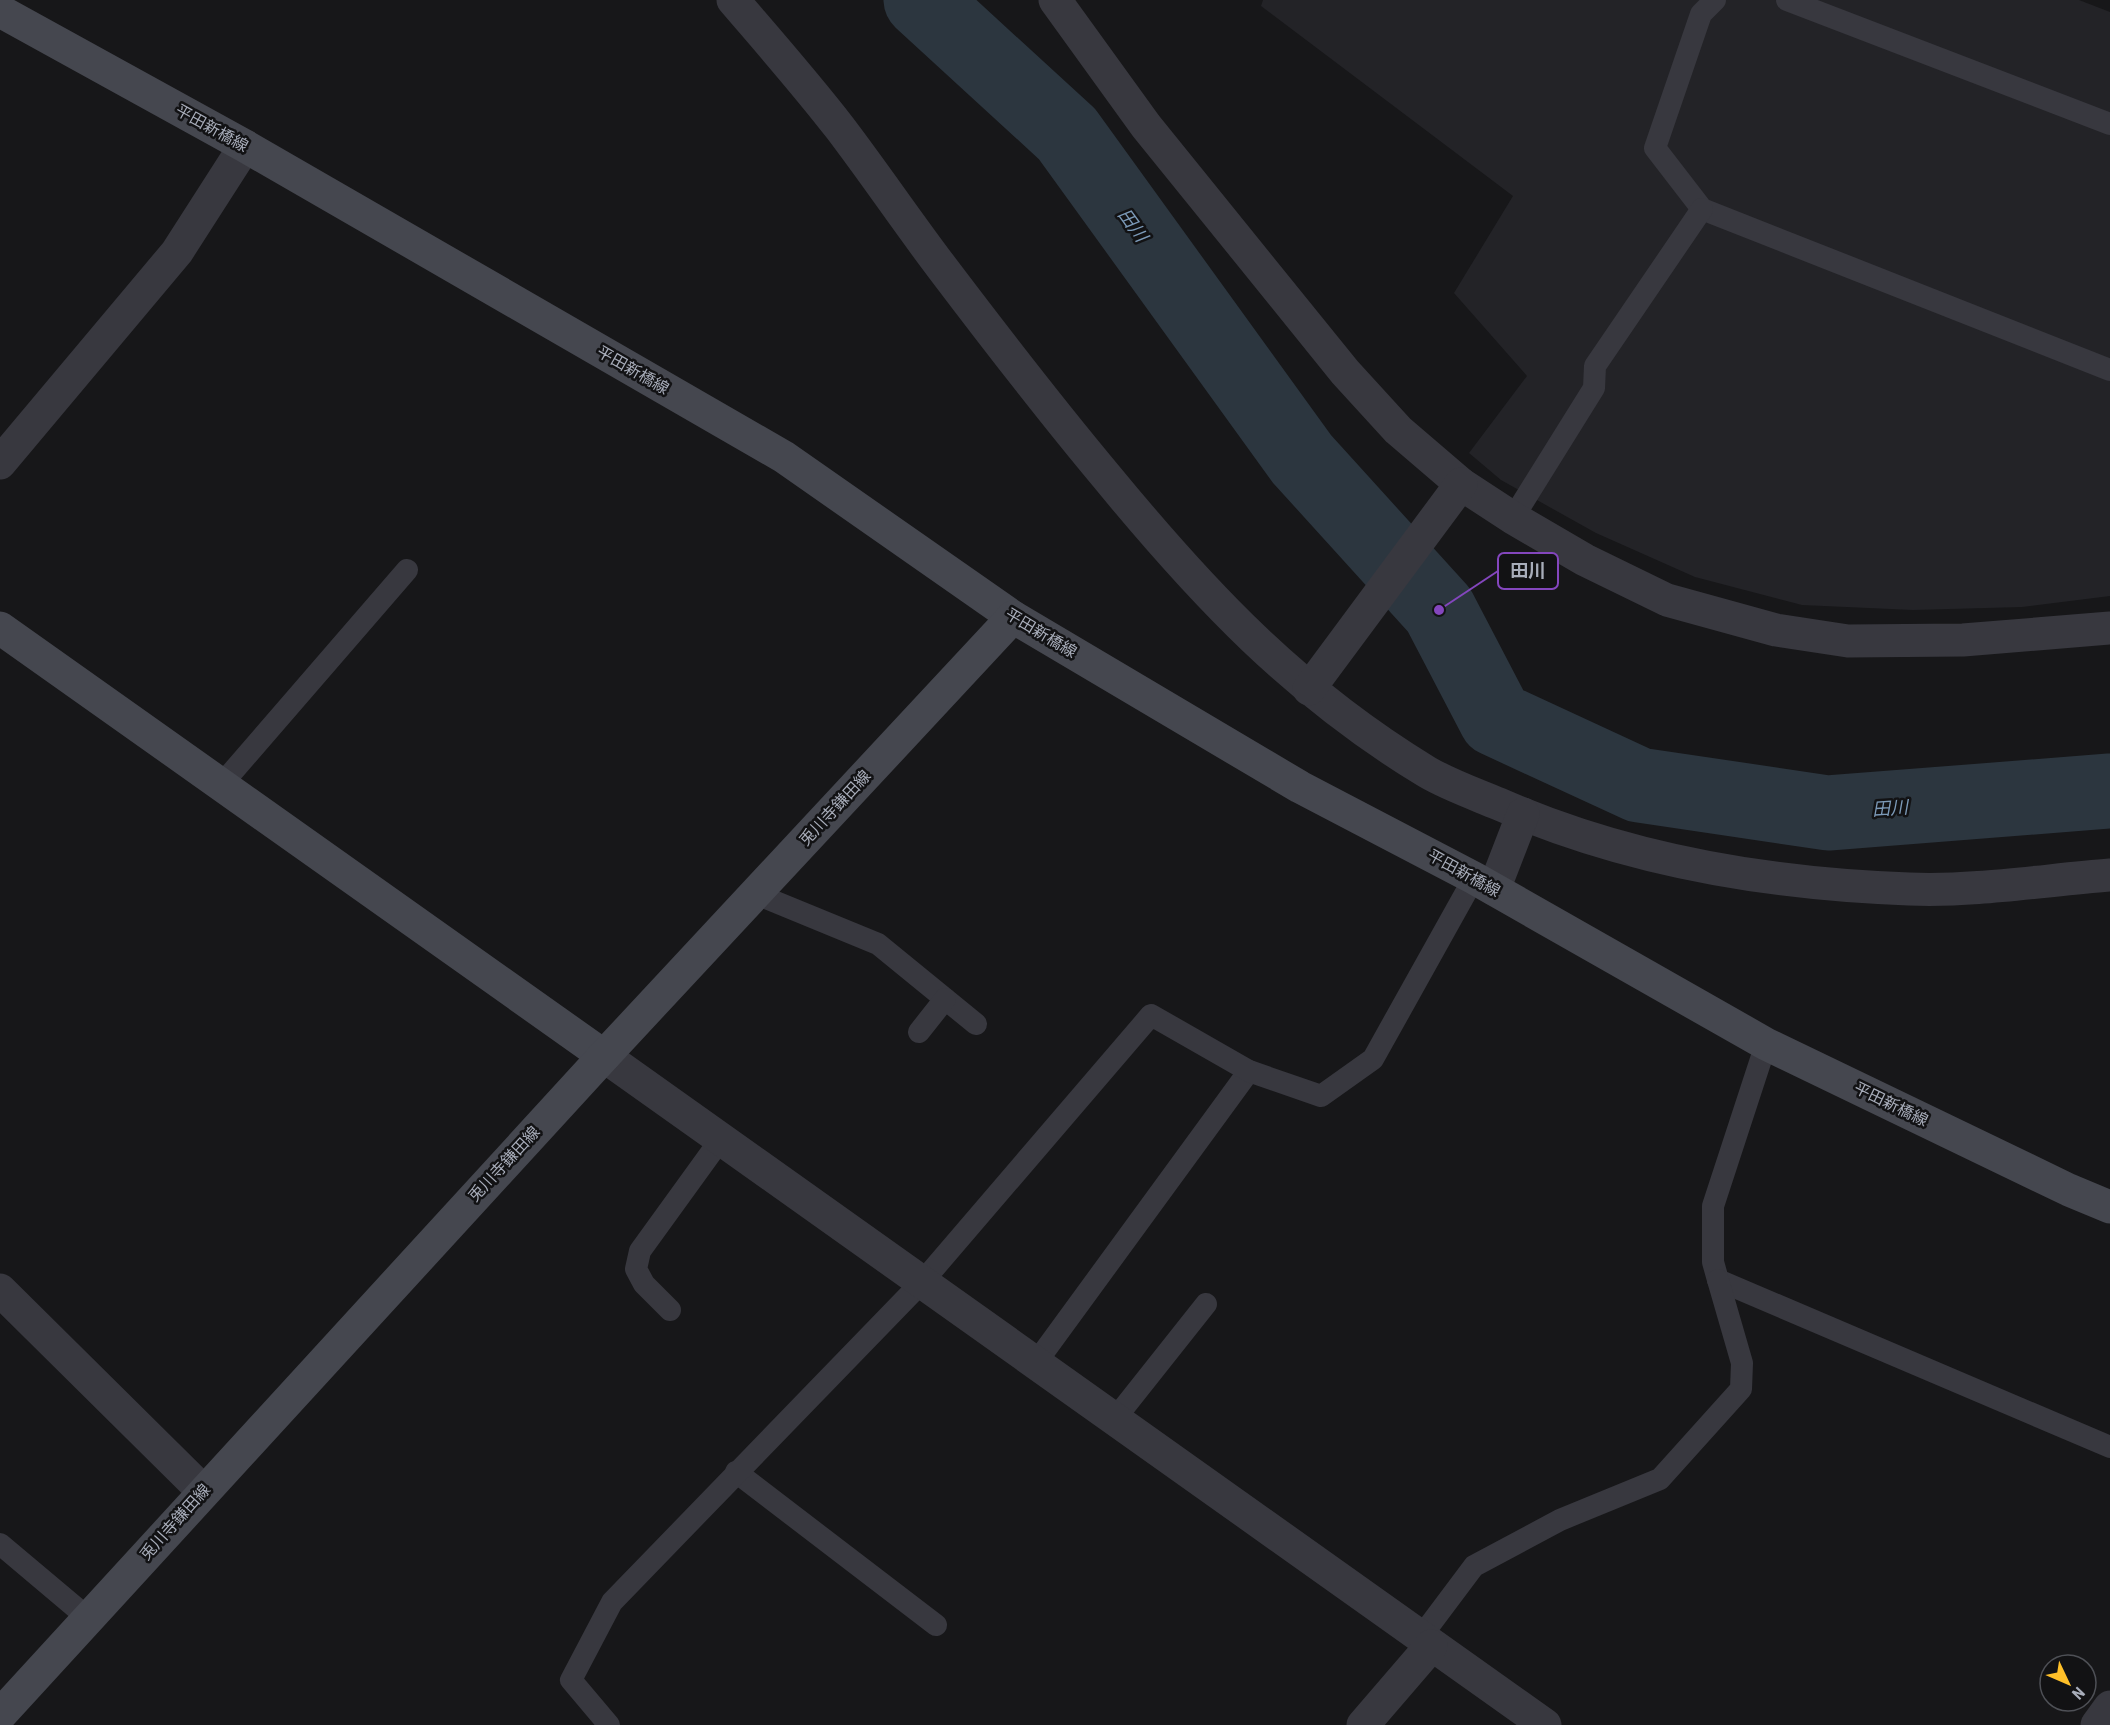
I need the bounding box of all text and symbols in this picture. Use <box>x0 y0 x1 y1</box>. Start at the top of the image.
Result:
street label: 平田新橋線 <box>172 100 252 156</box>
water label: 田川 <box>1114 204 1153 247</box>
street label: 平田新橋線 <box>594 342 672 398</box>
callout: 田川 <box>1498 553 1558 589</box>
text: 田川 <box>1510 560 1546 581</box>
street label: 平田新橋線 <box>1002 604 1080 662</box>
street label: 兎川寺鎌田線 <box>795 766 875 850</box>
water label: 田川 <box>1871 796 1911 820</box>
street label: 平田新橋線 <box>1424 845 1504 901</box>
street label: 平田新橋線 <box>1851 1078 1931 1130</box>
street label: 兎川寺鎌田線 <box>464 1122 544 1206</box>
street label: 兎川寺鎌田線 <box>136 1480 214 1564</box>
north arrow <box>2038 1653 2098 1713</box>
text: N <box>2068 1683 2089 1703</box>

